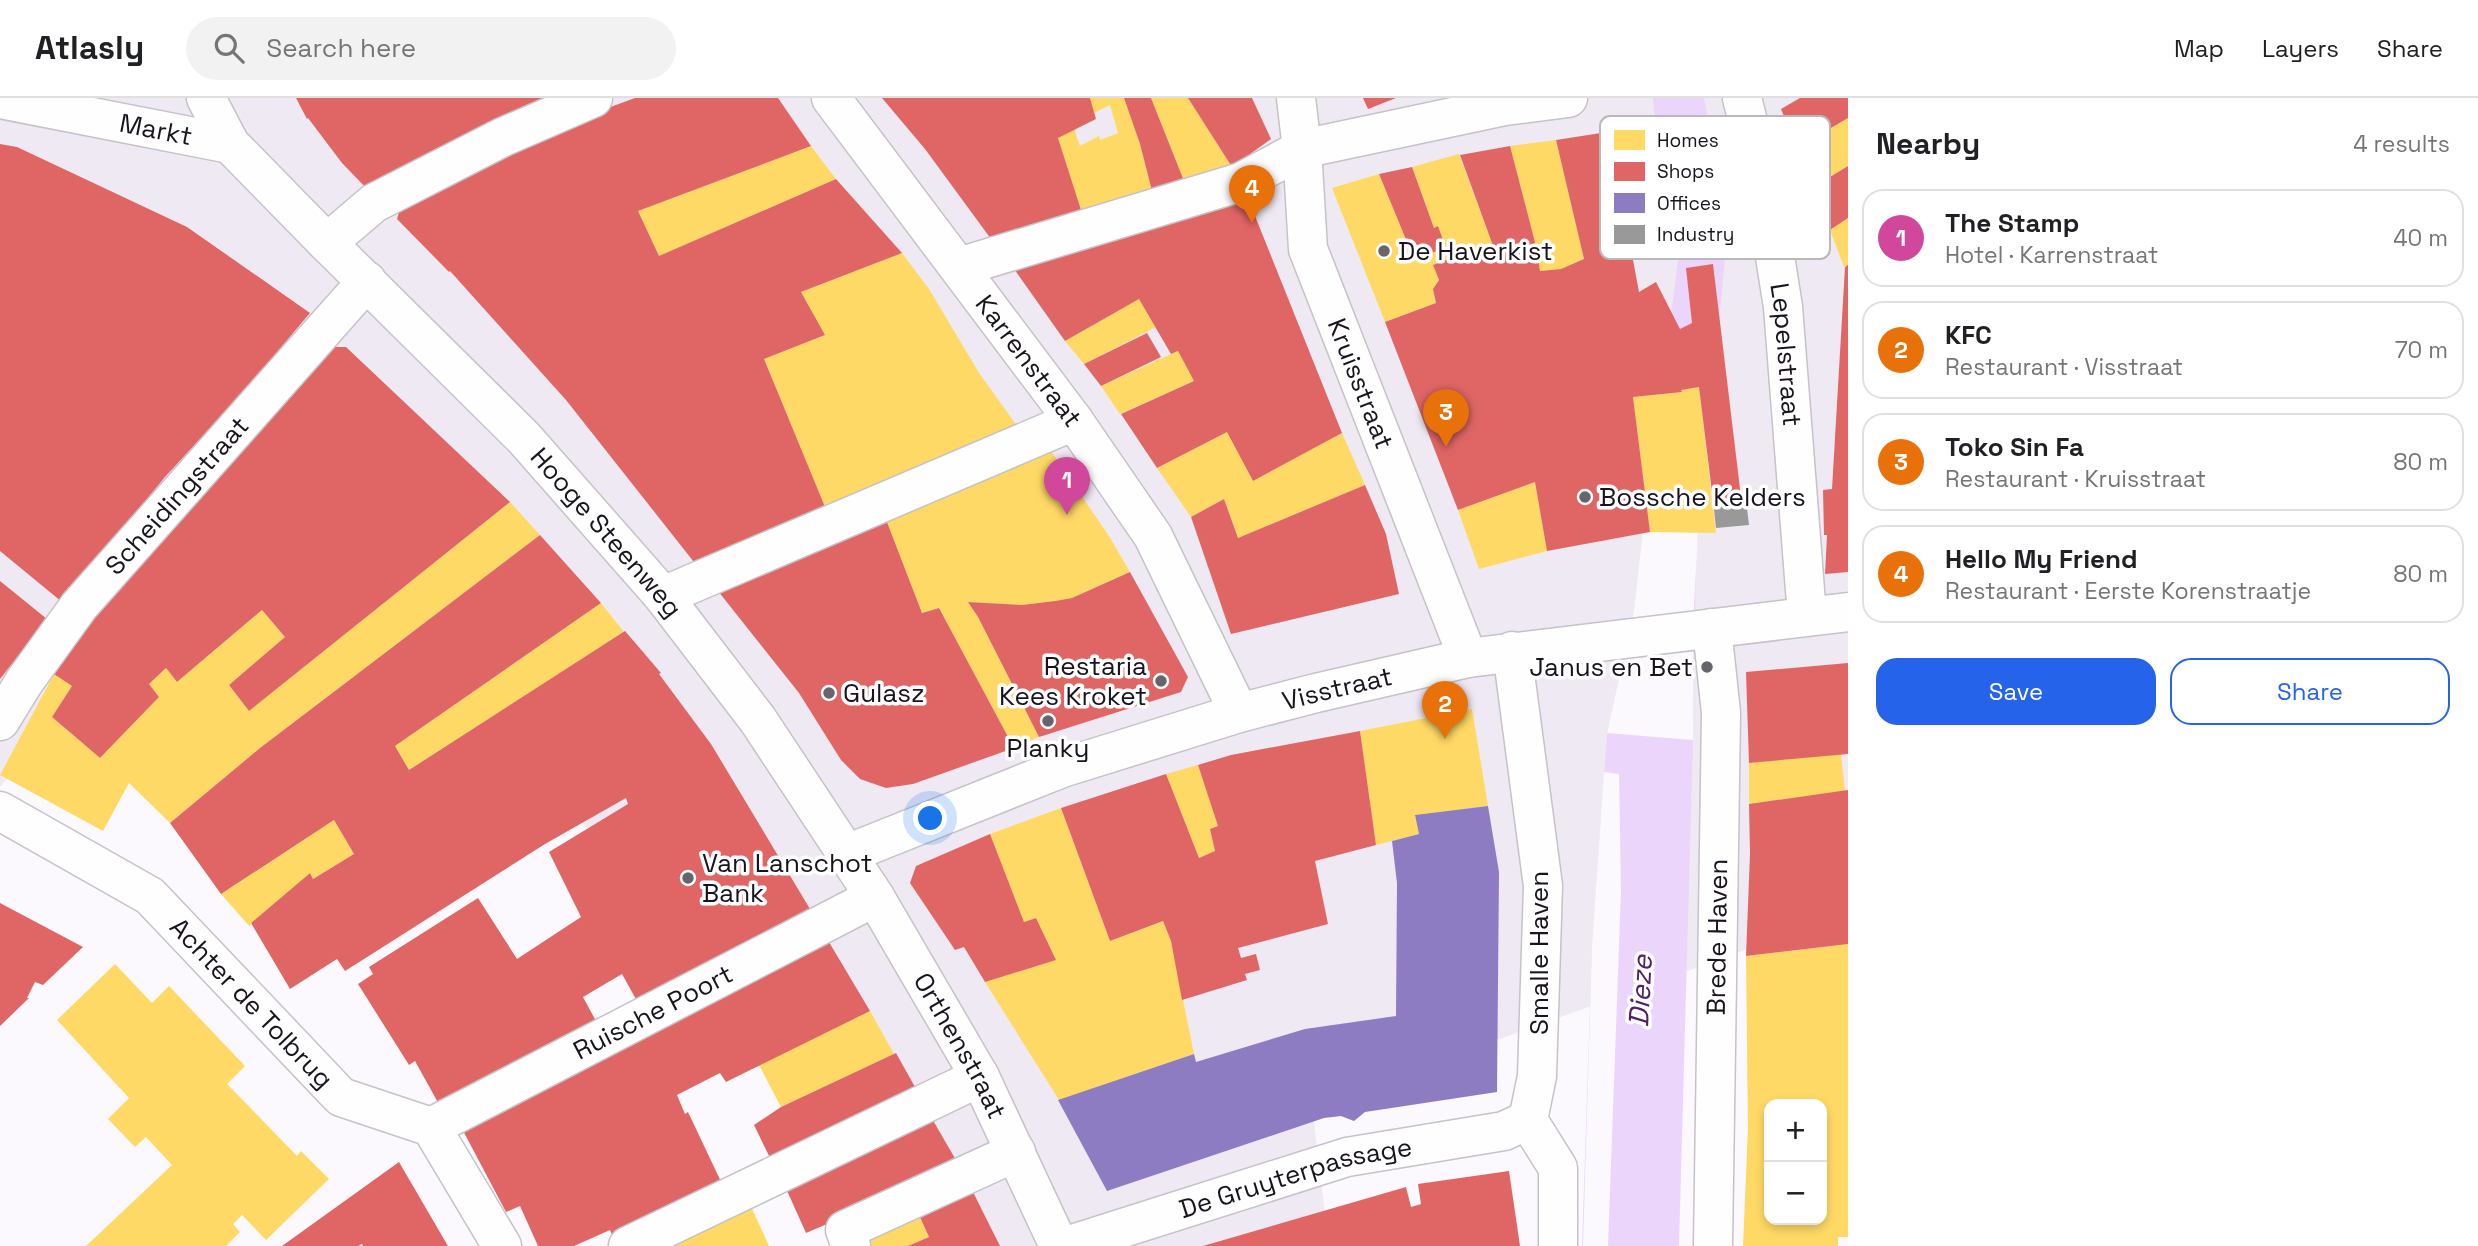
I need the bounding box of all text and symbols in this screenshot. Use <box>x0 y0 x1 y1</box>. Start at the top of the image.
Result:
search box <box>186 17 676 80</box>
text: Atlasly <box>35 27 144 69</box>
icon: search <box>210 29 248 67</box>
text: Search here <box>266 31 416 65</box>
text: Map <box>2174 33 2224 64</box>
text: Layers <box>2262 33 2339 64</box>
text: Share <box>2377 33 2443 64</box>
street label: Markt <box>117 106 195 153</box>
legend <box>1600 116 1830 259</box>
text: Nearby <box>1876 124 1980 163</box>
text: Homes <box>1657 128 1719 153</box>
text: 4 results <box>2353 129 2450 159</box>
text: Shops <box>1657 159 1714 184</box>
pin: 4 <box>1229 165 1275 223</box>
text: Offices <box>1657 191 1721 216</box>
text: The Stamp <box>1945 206 2079 240</box>
text: Industry <box>1657 222 1734 247</box>
text: 1 <box>1896 223 1906 253</box>
text: 40 m <box>2393 223 2448 253</box>
place label: De Haverkist <box>1398 234 1553 268</box>
text: Hotel · Karrenstraat <box>1945 240 2158 270</box>
marker: De Haverkist <box>1376 243 1392 259</box>
street label: Lepelstraat <box>1762 281 1809 428</box>
street label: Karrenstraat <box>968 288 1090 434</box>
street label: Kruisstraat <box>1320 313 1402 454</box>
text: KFC <box>1945 318 1992 352</box>
text: 2 <box>1894 335 1908 365</box>
text: 70 m <box>2395 335 2448 365</box>
text: Restaurant · Visstraat <box>1945 352 2183 382</box>
pin: 3 <box>1423 389 1469 447</box>
street label: Scheidingstraat <box>97 409 256 582</box>
text: Toko Sin Fa <box>1945 430 2084 464</box>
street label: Hooge Steenweg <box>523 440 690 624</box>
text: 3 <box>1894 447 1908 477</box>
text: 80 m <box>2393 447 2448 477</box>
pin: 1 <box>1044 457 1090 515</box>
text: Restaurant · Kruisstraat <box>1945 464 2206 494</box>
place label: Bossche Kelders <box>1599 480 1806 514</box>
marker: Bossche Kelders <box>1577 489 1593 505</box>
text: Hello My Friend <box>1945 542 2138 576</box>
text: 4 <box>1894 559 1908 589</box>
text: 80 m <box>2393 559 2448 589</box>
text: Restaurant · Eerste Korenstraatje <box>1945 576 2311 606</box>
place label: Restaria Kees Kroket <box>999 649 1147 713</box>
place label: Janus en Bet <box>1529 650 1693 684</box>
button: Save <box>1876 658 2156 725</box>
button: Share <box>2170 658 2450 725</box>
street label: Visstraat <box>1278 659 1395 718</box>
marker: Janus en Bet <box>1699 659 1715 675</box>
marker: Restaria Kees Kroket <box>1153 673 1169 689</box>
place label: Gulasz <box>843 676 925 710</box>
pin: 2 <box>1422 681 1468 739</box>
marker: Gulasz <box>821 685 837 701</box>
marker: Planky <box>1040 713 1056 729</box>
place label: Planky <box>1007 731 1089 765</box>
your location <box>913 801 947 835</box>
place label: Van Lanschot Bank <box>702 846 873 910</box>
street label: Brede Haven <box>1699 858 1735 1016</box>
marker: Van Lanschot Bank <box>680 870 696 886</box>
street label: Smalle Haven <box>1522 871 1556 1035</box>
street label: Achter de Tolbrug <box>162 910 341 1096</box>
water label: Dieze <box>1620 953 1660 1028</box>
street label: Ruische Poort <box>567 957 739 1067</box>
street label: Orthenstraat <box>906 966 1014 1124</box>
map controls <box>1764 1099 1827 1225</box>
button: + <box>1764 1099 1827 1162</box>
street label: De Gruyterpassage <box>1175 1130 1414 1226</box>
button: − <box>1764 1162 1827 1225</box>

